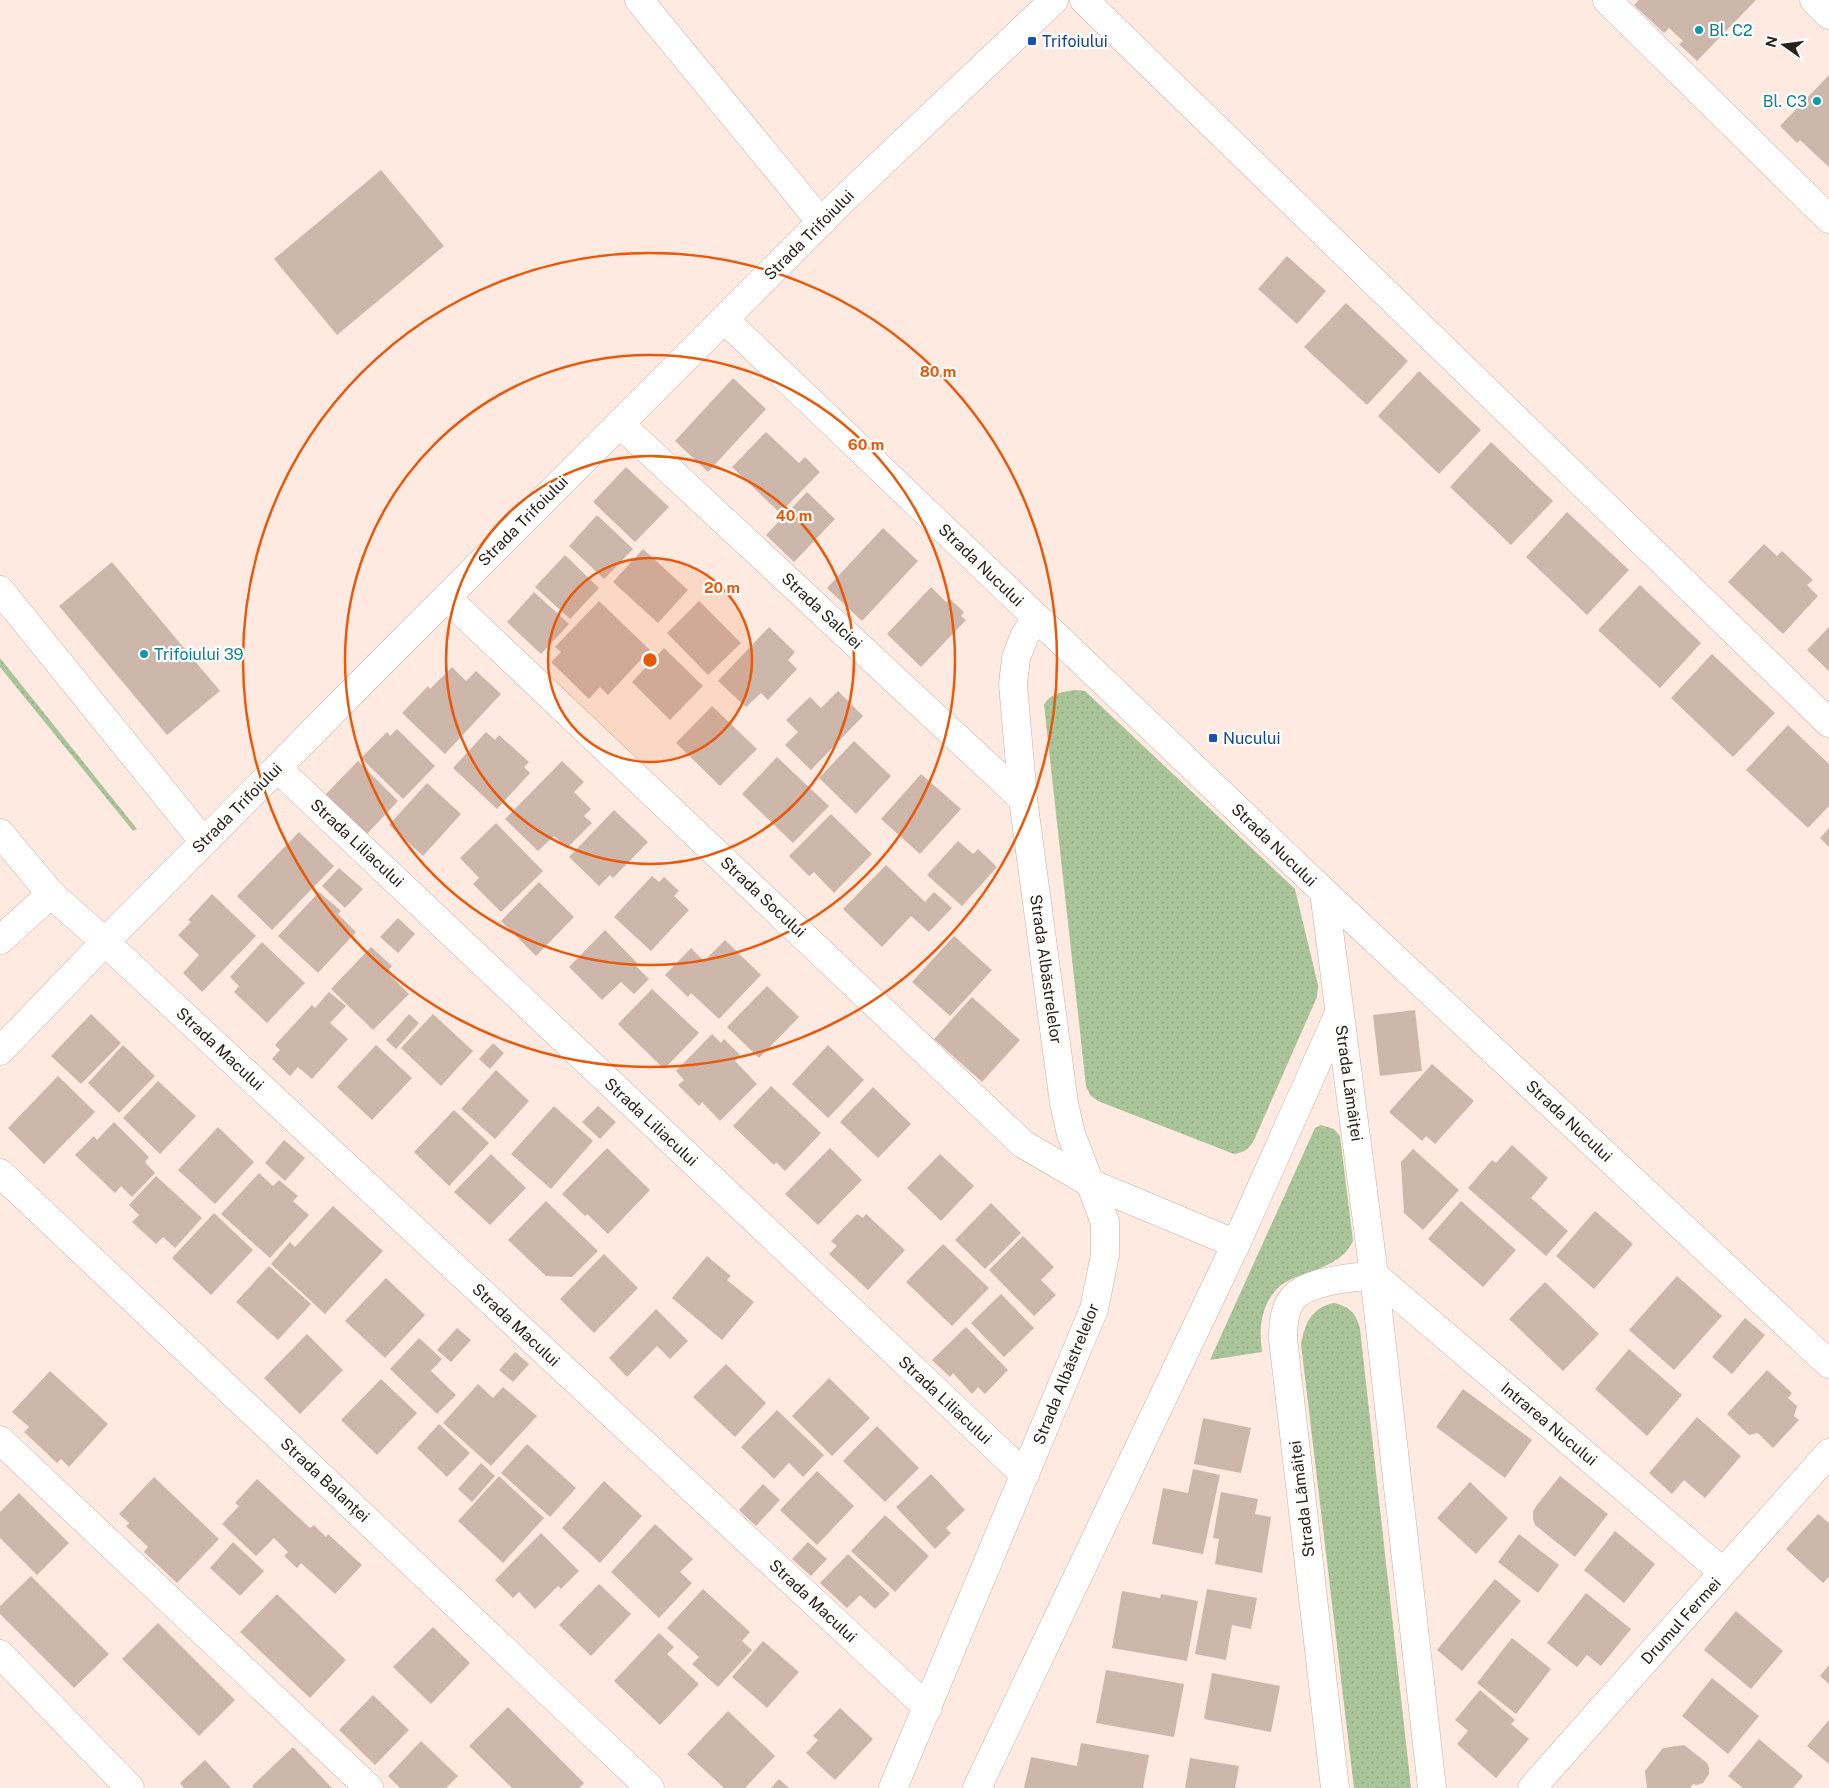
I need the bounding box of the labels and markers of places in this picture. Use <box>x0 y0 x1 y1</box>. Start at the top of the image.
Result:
place label: Bl. C2 <box>1709 21 1753 40</box>
marker: Bl. C2 <box>1693 24 1705 36</box>
place label: Trifoiului <box>1042 32 1108 51</box>
marker: Trifoiului <box>1026 35 1038 47</box>
place label: Bl. C3 <box>1763 92 1807 111</box>
marker: Bl. C3 <box>1811 95 1823 107</box>
place label: Trifoiului 39 <box>154 645 244 664</box>
marker: Trifoiului 39 <box>138 648 150 660</box>
centre of rings <box>641 651 659 669</box>
place label: Nucului <box>1223 729 1280 748</box>
marker: Nucului <box>1207 732 1219 744</box>

